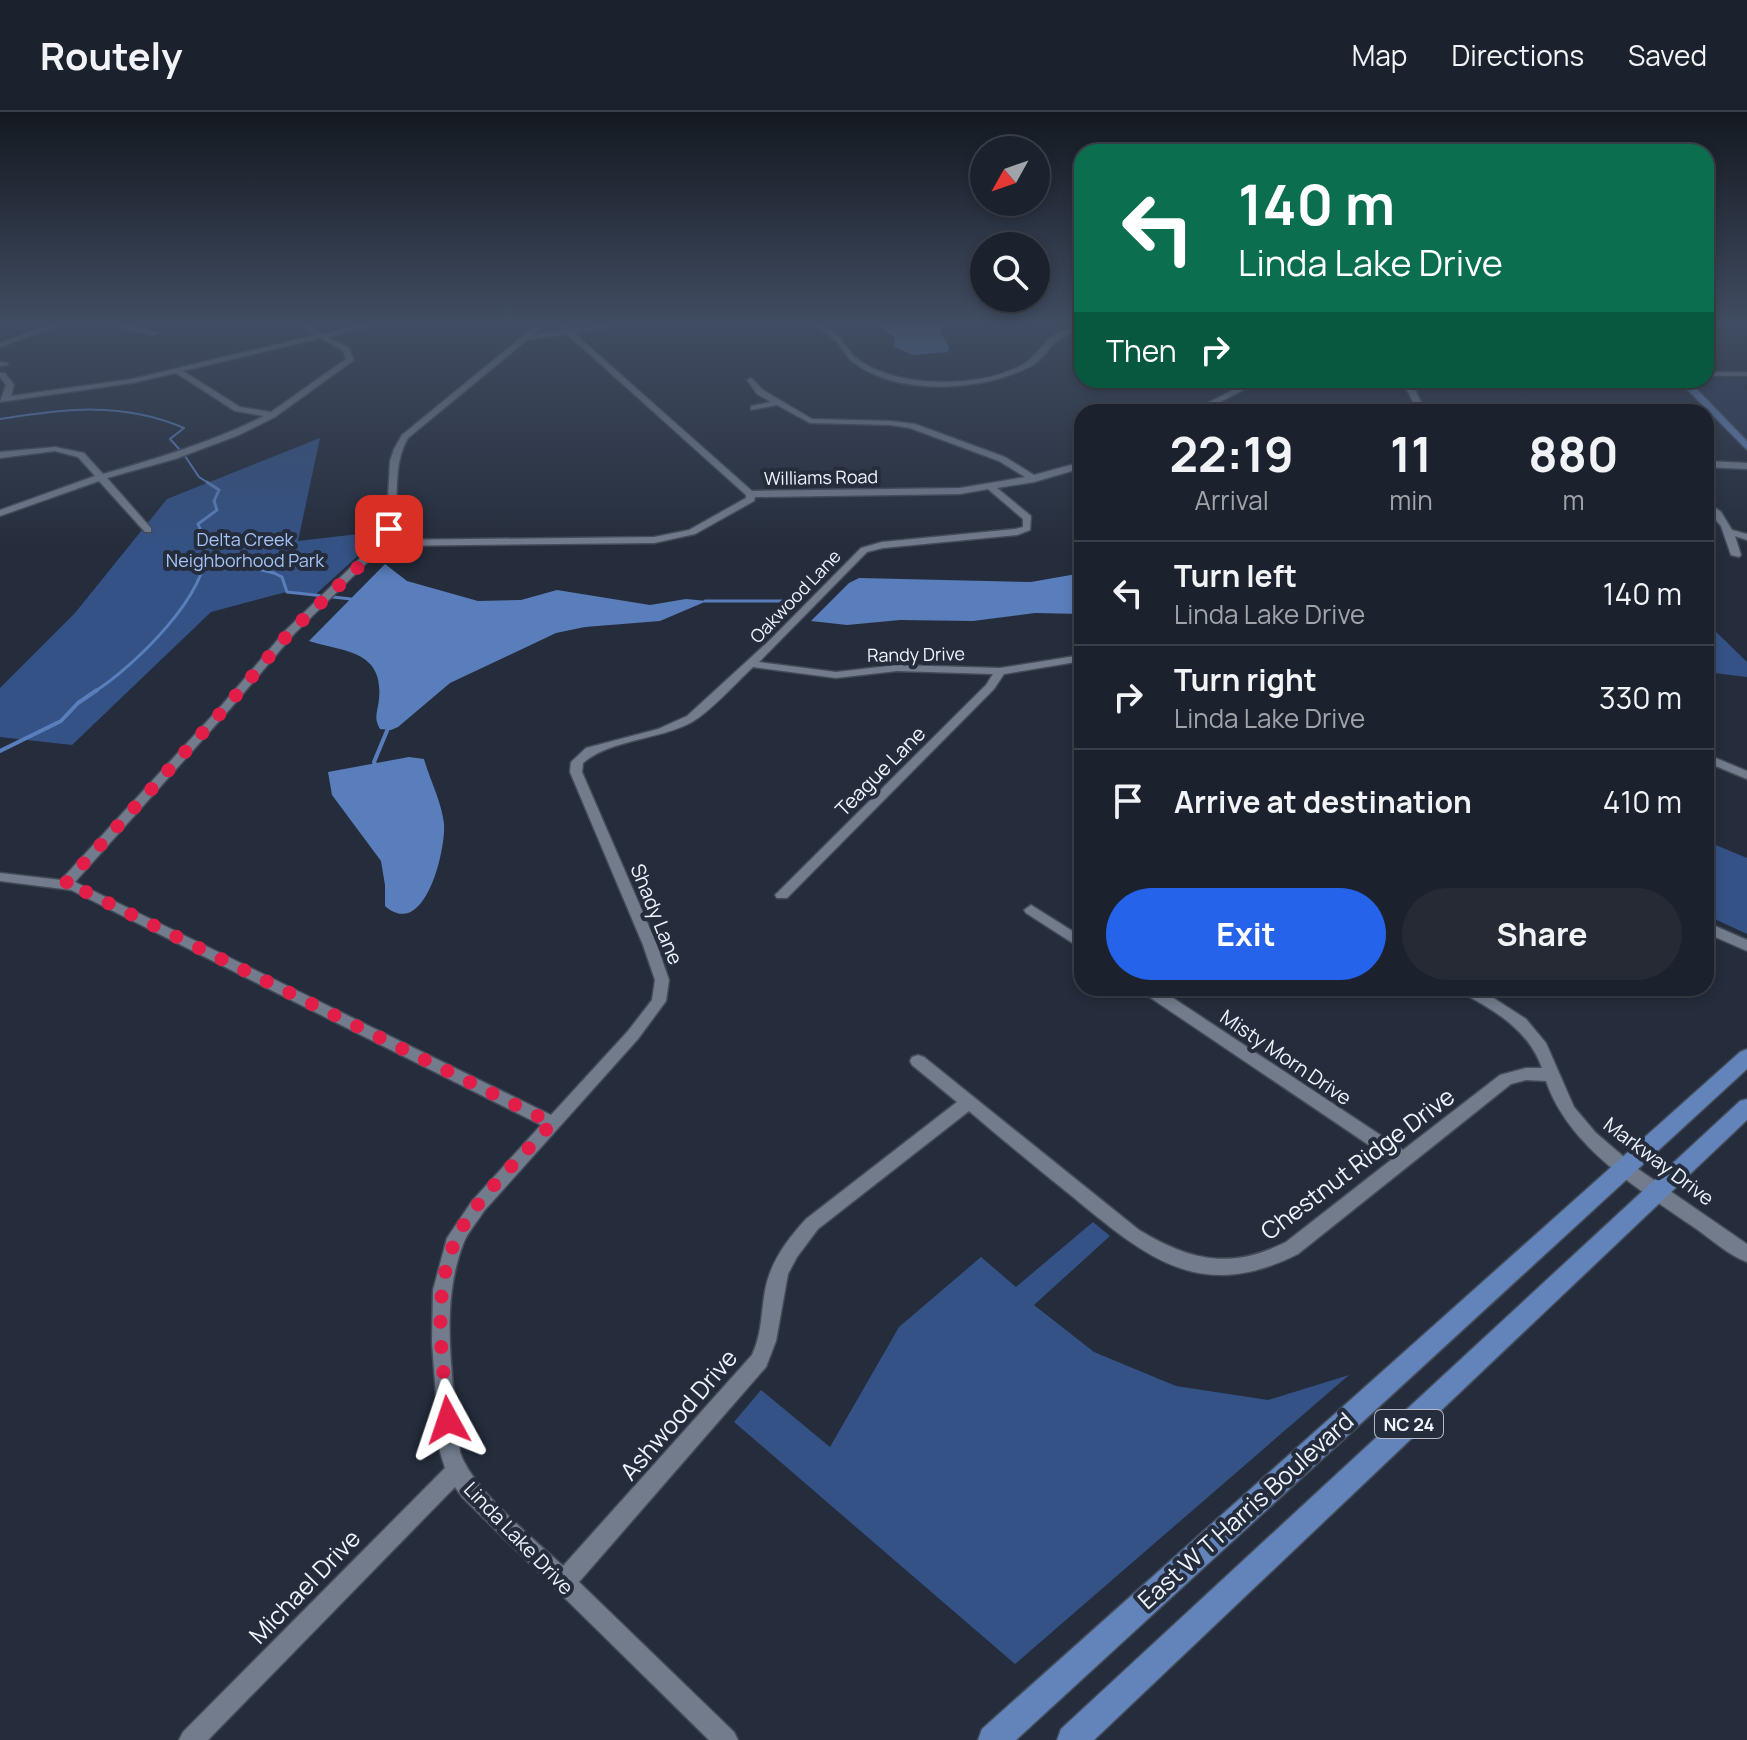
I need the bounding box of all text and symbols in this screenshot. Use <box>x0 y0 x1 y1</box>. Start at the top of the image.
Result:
text: Routely <box>40 29 183 81</box>
text: Map <box>1352 36 1407 74</box>
text: Directions <box>1451 36 1584 74</box>
text: Saved <box>1628 36 1707 74</box>
north arrow <box>970 136 1050 216</box>
map controls <box>970 136 1050 312</box>
text: 140 m <box>1238 165 1395 242</box>
icon: left <box>1106 176 1210 280</box>
button: search <box>970 232 1050 312</box>
text: Linda Lake Drive <box>1238 238 1503 287</box>
icon: right <box>1193 328 1237 372</box>
text: Then <box>1106 330 1177 371</box>
text: 22:19 <box>1169 421 1294 486</box>
text: 11 <box>1390 421 1432 486</box>
text: 880 <box>1528 421 1619 486</box>
street label: Williams Road <box>764 464 878 490</box>
text: Arrival <box>1195 482 1269 518</box>
text: min <box>1389 482 1433 518</box>
text: m <box>1562 482 1584 518</box>
pin <box>355 495 423 563</box>
icon: arrive <box>367 507 411 551</box>
park label: Delta Creek Neighborhood Park <box>166 527 325 572</box>
street label: Oakwood Lane <box>744 544 846 648</box>
text: Turn left <box>1174 555 1297 596</box>
icon: left <box>1106 571 1150 615</box>
text: 140 m <box>1603 573 1682 614</box>
text: Linda Lake Drive <box>1174 596 1365 632</box>
street label: Randy Drive <box>867 641 965 667</box>
text: Turn right <box>1174 659 1317 700</box>
icon: right <box>1106 675 1150 719</box>
text: 330 m <box>1599 677 1682 718</box>
text: Linda Lake Drive <box>1174 700 1365 736</box>
street label: Teague Lane <box>829 720 931 822</box>
icon: arrive <box>1106 779 1150 823</box>
text: Arrive at destination <box>1174 781 1472 822</box>
text: 410 m <box>1603 781 1682 822</box>
street label: Shady Lane <box>625 860 689 968</box>
button: Exit <box>1106 888 1386 980</box>
button: Share <box>1402 888 1682 980</box>
street label: Misty Morn Drive <box>1215 1003 1357 1111</box>
street label: Chestnut Ridge Drive <box>1253 1079 1461 1247</box>
street label: Markway Drive <box>1598 1111 1720 1211</box>
street label: Ashwood Drive <box>612 1341 744 1487</box>
position arrow <box>406 1378 490 1462</box>
street label: East W T Harris Boulevard <box>1130 1404 1360 1616</box>
road number: NC 24 <box>1375 1410 1443 1438</box>
street label: Linda Lake Drive <box>458 1476 580 1600</box>
street label: Michael Drive <box>241 1522 367 1650</box>

